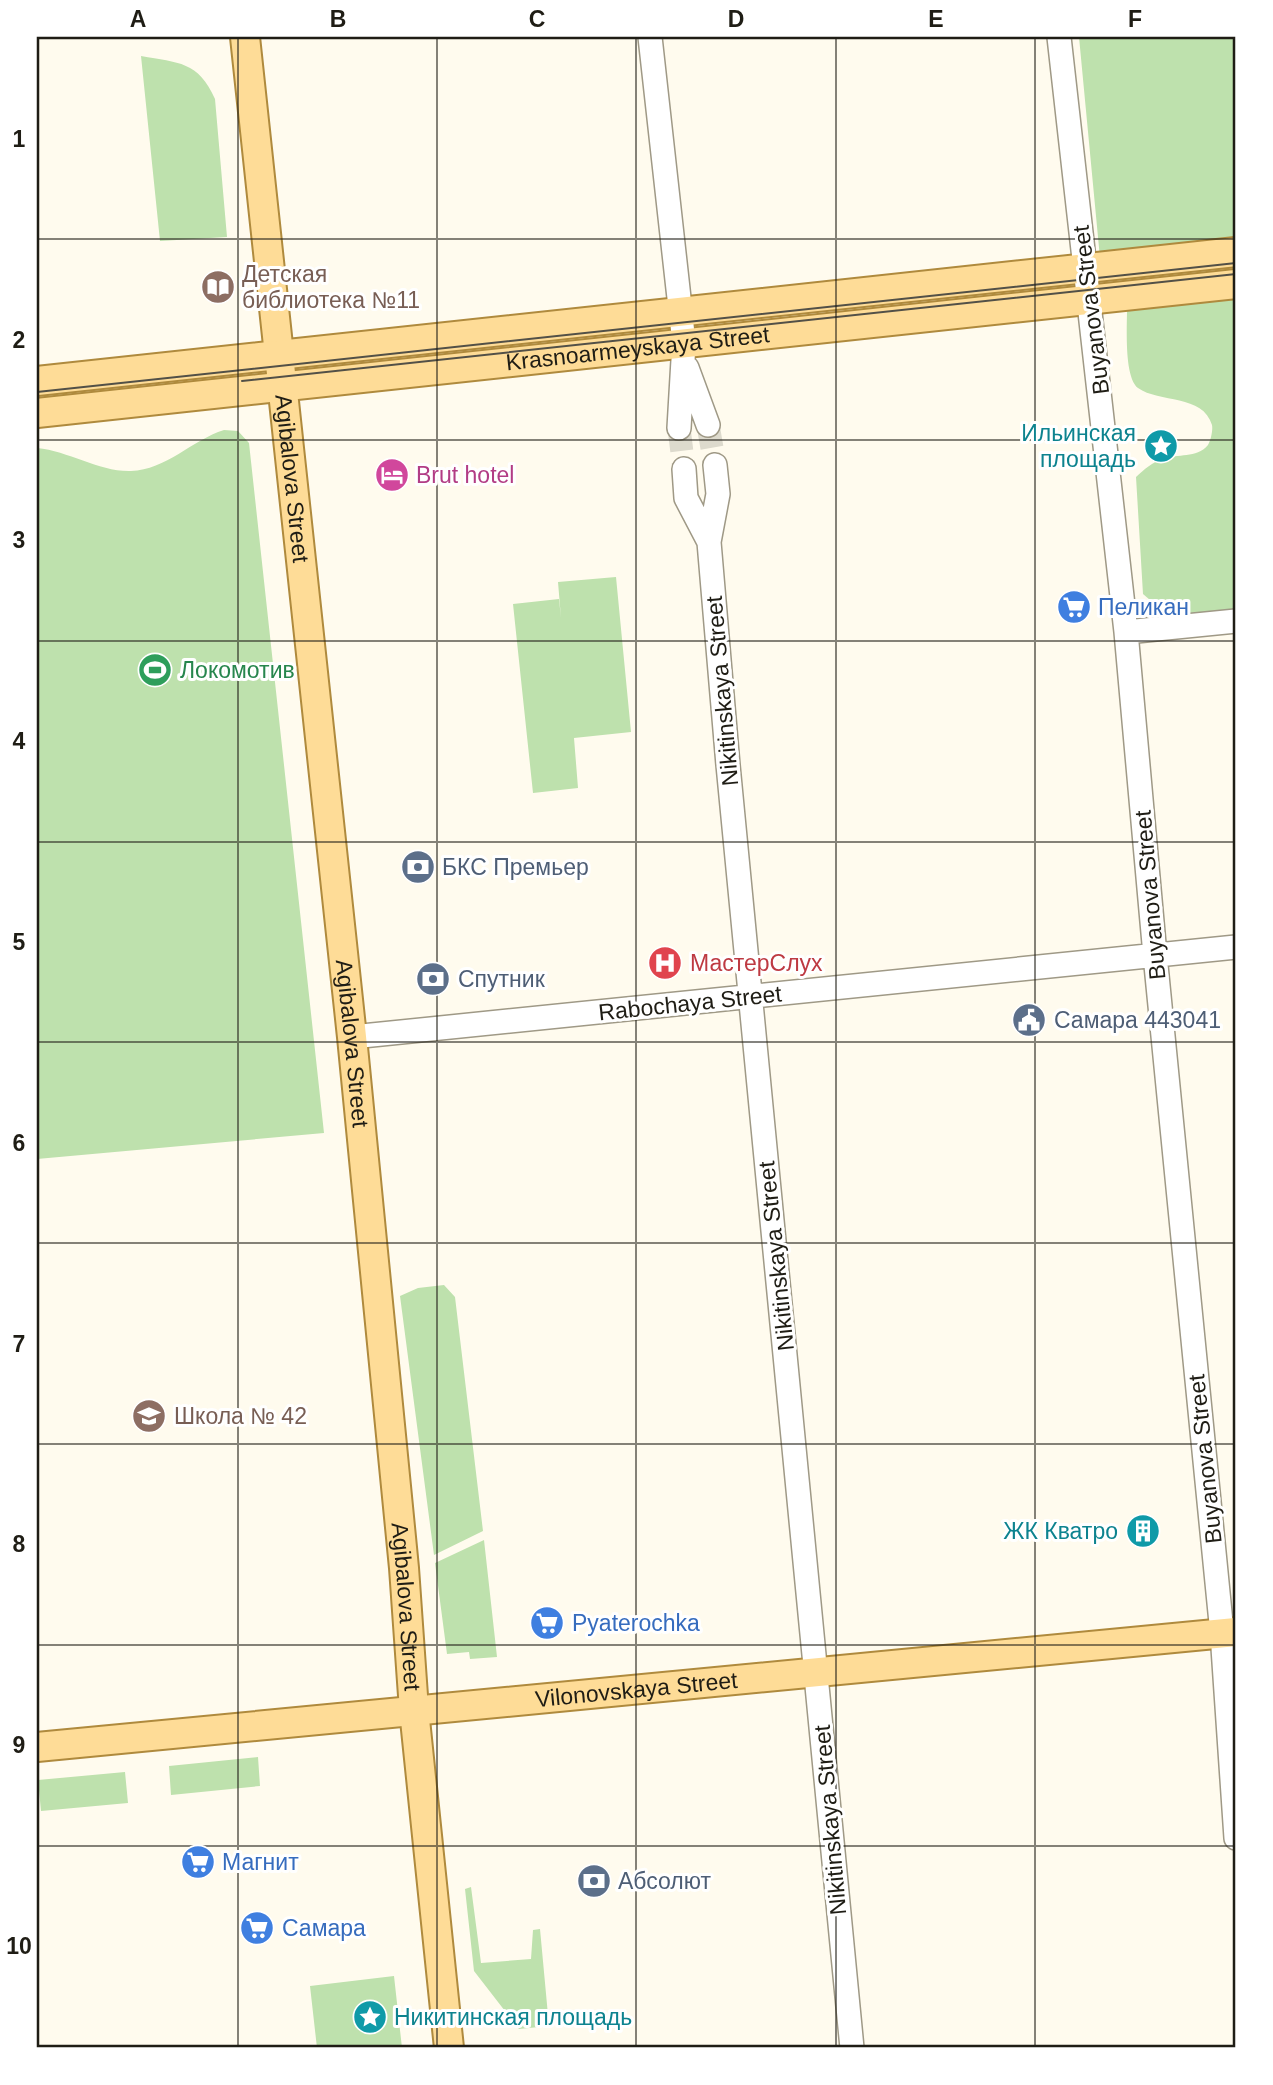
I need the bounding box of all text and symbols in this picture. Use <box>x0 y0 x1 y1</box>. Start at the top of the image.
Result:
text: A <box>130 6 146 32</box>
text: B <box>330 6 346 32</box>
text: C <box>529 6 545 32</box>
text: D <box>728 6 744 32</box>
text: E <box>928 6 944 32</box>
text: F <box>1128 6 1142 32</box>
text: 1 <box>13 126 26 152</box>
street label: Buyanova Street <box>1068 223 1114 396</box>
place label: Детская библиотека №11 <box>242 261 420 313</box>
library icon: Детская библиотека №11 <box>199 268 237 306</box>
street label: Krasnoarmeyskaya Street <box>505 321 771 375</box>
text: 2 <box>13 327 25 353</box>
street label: Agibalova Street <box>270 393 314 564</box>
place label: Ильинская площадь <box>1021 420 1136 472</box>
place icon: Ильинская площадь <box>1142 427 1180 465</box>
hotel icon: Brut hotel <box>373 456 411 494</box>
place label: Brut hotel <box>416 462 514 488</box>
text: 3 <box>13 527 25 553</box>
supermarket icon: Пеликан <box>1055 588 1093 626</box>
street label: Nikitinskaya Street <box>701 594 743 787</box>
place label: Пеликан <box>1098 594 1189 620</box>
sports icon: Локомотив <box>136 651 174 689</box>
place label: Локомотив <box>180 657 295 683</box>
text: 4 <box>13 728 26 754</box>
street label: Buyanova Street <box>1130 809 1170 981</box>
bank icon: БКС Премьер <box>399 848 437 886</box>
place label: БКС Премьер <box>442 854 589 880</box>
text: 5 <box>13 929 26 955</box>
hospital icon: МастерСлух <box>646 944 684 982</box>
place label: МастерСлух <box>690 950 823 976</box>
street label: Agibalova Street <box>331 958 374 1129</box>
bank icon: Спутник <box>414 960 452 998</box>
place label: Спутник <box>458 966 546 992</box>
street label: Rabochaya Street <box>597 980 784 1026</box>
public building icon: Самара 443041 <box>1010 1001 1048 1039</box>
place label: Самара 443041 <box>1054 1007 1221 1033</box>
text: 6 <box>13 1130 25 1156</box>
street label: Nikitinskaya Street <box>753 1159 799 1352</box>
text: 7 <box>13 1331 25 1357</box>
street label: Buyanova Street <box>1183 1372 1227 1545</box>
school or university icon: Школа № 42 <box>130 1397 168 1435</box>
place label: Школа № 42 <box>174 1403 307 1429</box>
building icon: ЖК Кватро <box>1124 1512 1162 1550</box>
place label: ЖК Кватро <box>1003 1518 1118 1544</box>
street label: Agibalova Street <box>387 1521 426 1692</box>
text: 8 <box>13 1531 26 1557</box>
supermarket icon: Pyaterochka <box>528 1604 566 1642</box>
place label: Pyaterochka <box>572 1610 700 1636</box>
street label: Vilonovskaya Street <box>534 1667 739 1712</box>
street label: Nikitinskaya Street <box>809 1723 851 1916</box>
text: 9 <box>13 1732 25 1758</box>
supermarket icon: Магнит <box>179 1843 217 1881</box>
place label: Магнит <box>222 1849 299 1875</box>
bank icon: Абсолют <box>575 1862 613 1900</box>
place label: Абсолют <box>618 1868 711 1894</box>
supermarket icon: Самара <box>238 1909 276 1947</box>
place label: Самара <box>282 1915 366 1941</box>
text: 10 <box>6 1933 32 1959</box>
place icon: Никитинская площадь <box>351 1998 389 2036</box>
place label: Никитинская площадь <box>394 2004 632 2030</box>

